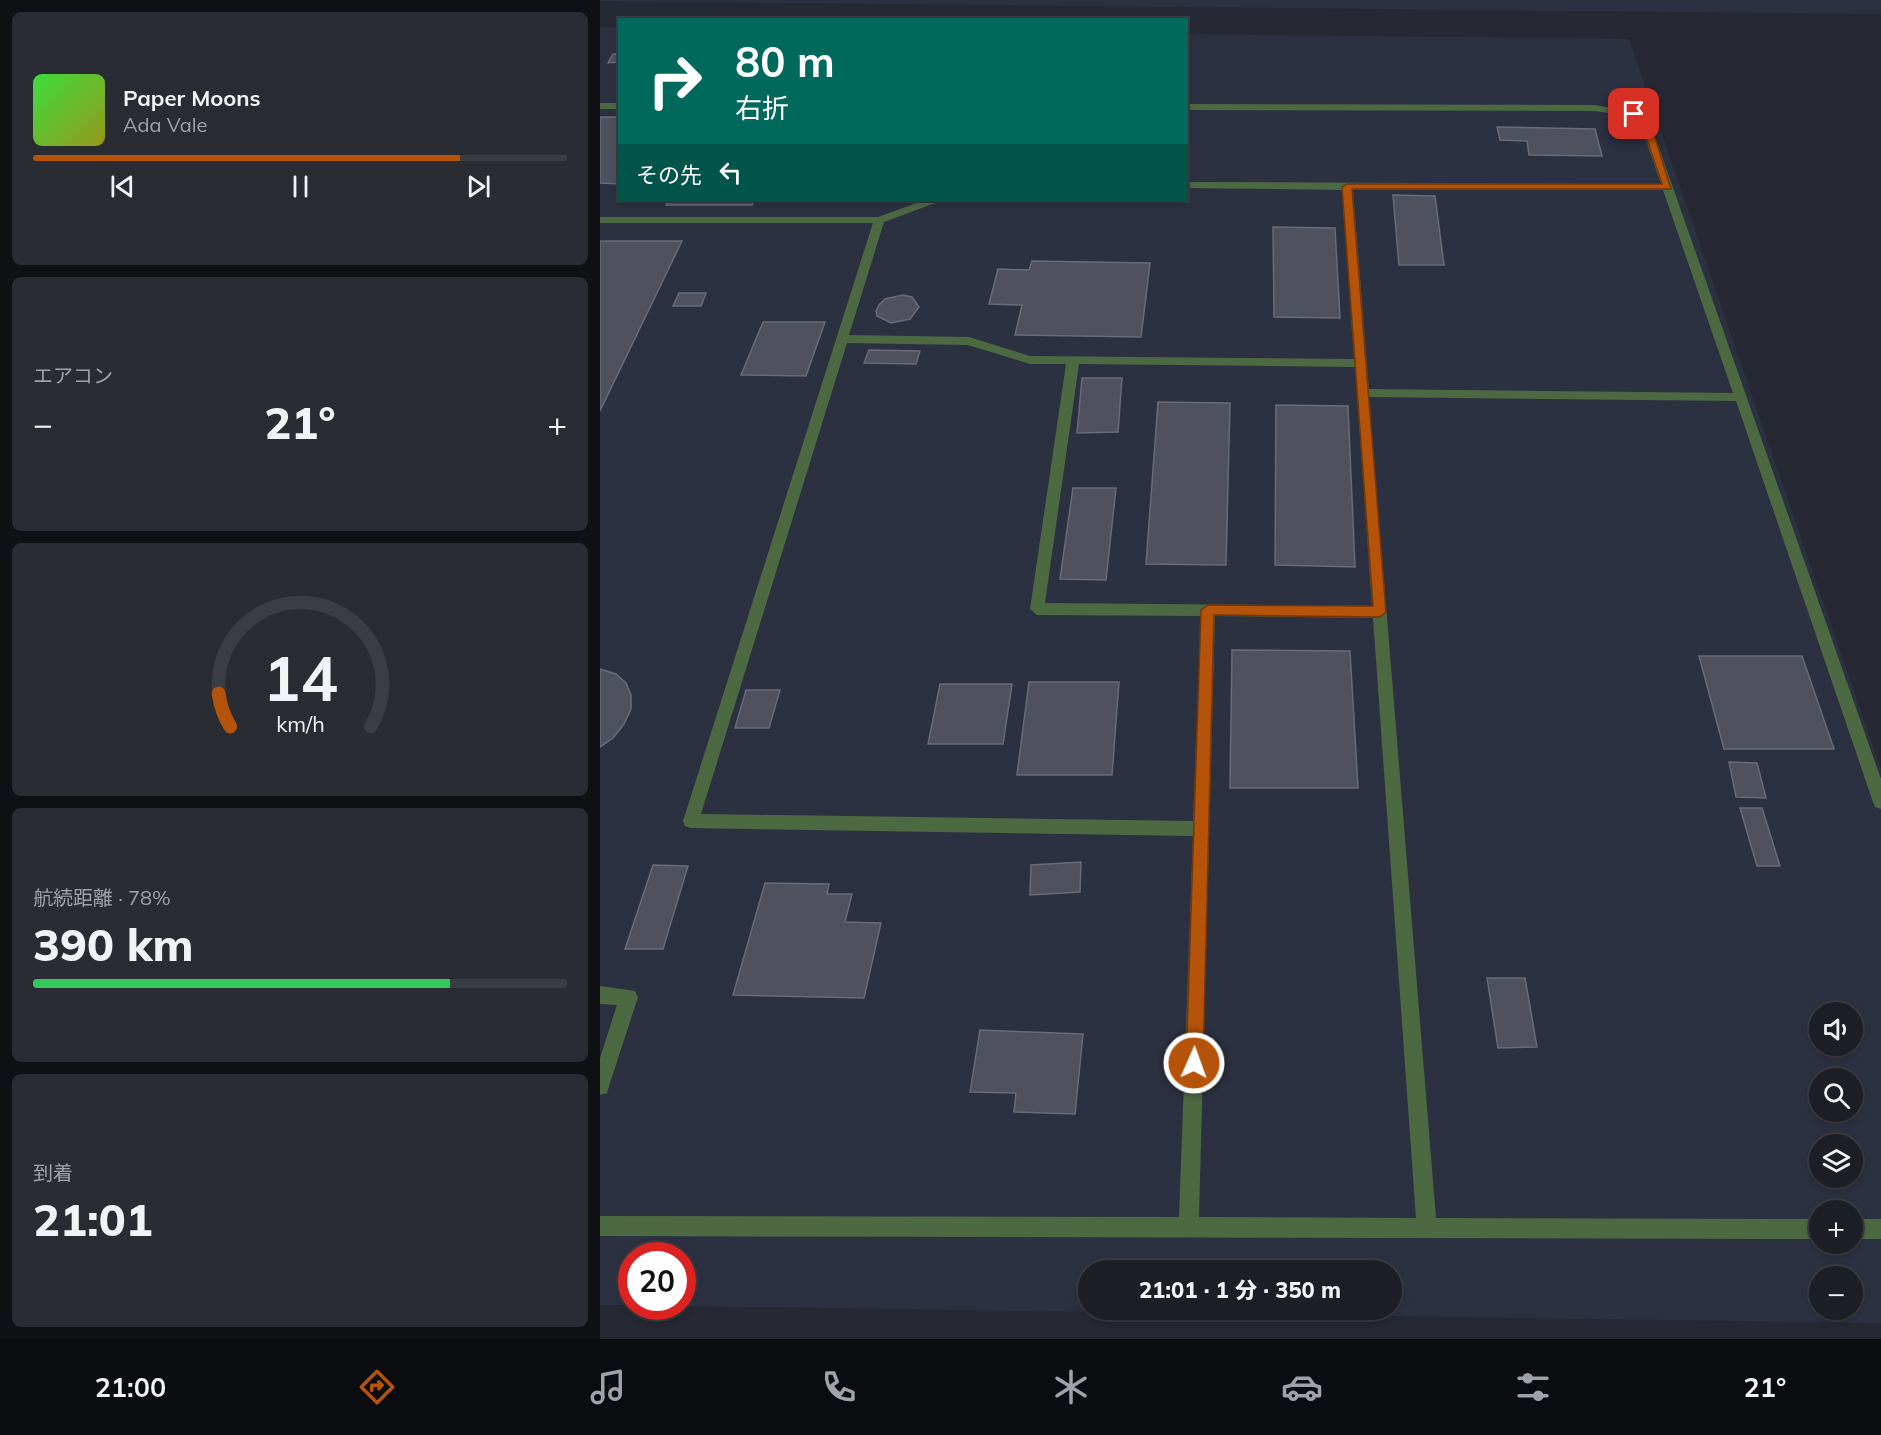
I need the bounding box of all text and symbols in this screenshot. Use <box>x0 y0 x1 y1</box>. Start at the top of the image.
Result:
text: 80 m <box>735 35 835 88</box>
icon: right <box>636 42 714 120</box>
text: Paper Moons <box>123 84 261 112</box>
pin <box>1608 88 1659 139</box>
text: 右折 <box>735 91 789 125</box>
icon: arrive <box>1617 97 1650 130</box>
text: Ada Vale <box>123 112 207 137</box>
icon: left <box>714 156 747 189</box>
text: その先 <box>636 161 702 189</box>
icon: previous <box>106 170 139 203</box>
icon: pause <box>284 170 317 203</box>
icon: next <box>462 170 495 203</box>
text: エアコン <box>33 363 113 388</box>
text: 21° <box>264 394 336 450</box>
text: − <box>33 403 53 444</box>
text: + <box>547 403 567 444</box>
text: 14 <box>263 638 337 717</box>
text: km/h <box>276 710 324 737</box>
text: 航続距離 · 78% <box>33 885 171 910</box>
text: 390 km <box>33 916 194 972</box>
map controls <box>1809 1002 1863 1320</box>
button: sound <box>1809 1002 1863 1056</box>
position arrow <box>1162 1031 1226 1095</box>
button: search <box>1809 1068 1863 1122</box>
button: layers <box>1809 1134 1863 1188</box>
text: 到着 <box>33 1160 73 1185</box>
text: 21:01 <box>33 1191 153 1247</box>
button: + <box>1809 1200 1863 1254</box>
speed limit sign: 20 <box>618 1242 696 1320</box>
button: − <box>1809 1266 1863 1320</box>
text: 21:01 · 1 分 · 350 m <box>1139 1276 1341 1304</box>
icon: directions <box>356 1366 398 1408</box>
icon: music <box>587 1366 629 1408</box>
icon: phone <box>818 1366 860 1408</box>
icon: climate <box>1050 1366 1092 1408</box>
icon: car <box>1281 1366 1323 1408</box>
icon: filters <box>1512 1366 1554 1408</box>
text: 21:00 <box>95 1370 166 1404</box>
text: 21° <box>1744 1370 1786 1404</box>

